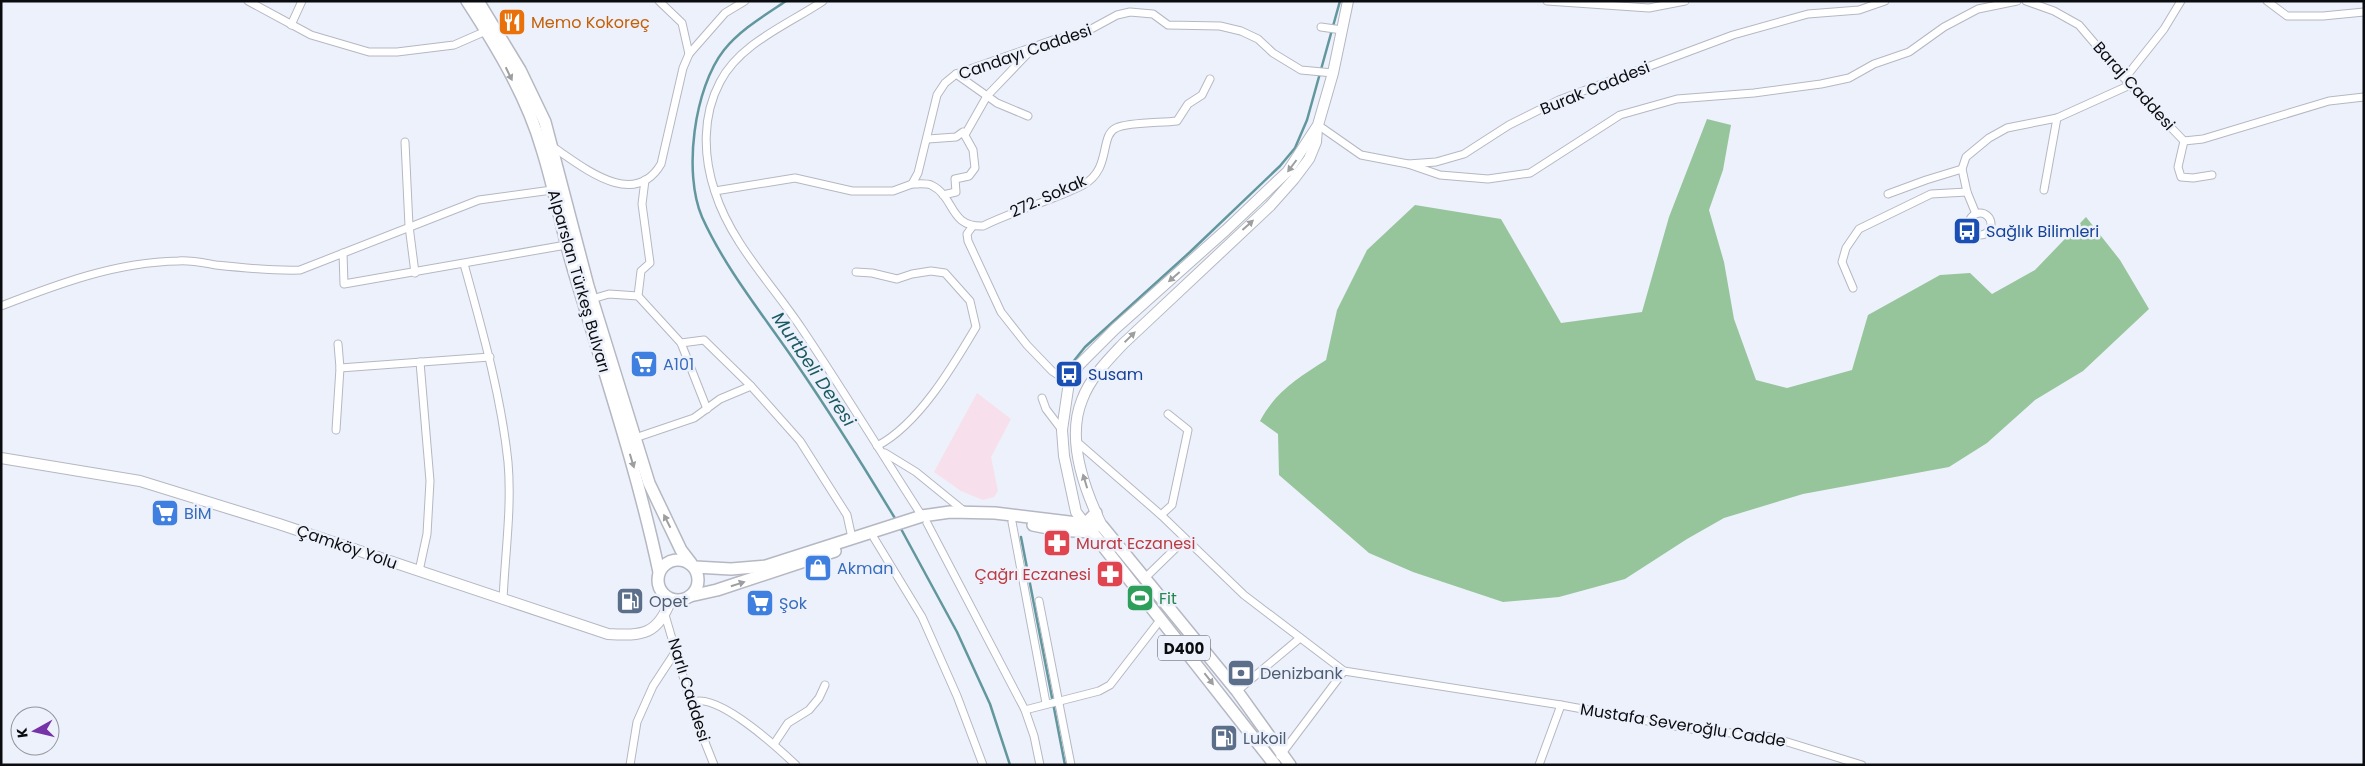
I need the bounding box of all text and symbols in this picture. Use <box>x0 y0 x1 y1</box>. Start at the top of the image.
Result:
restaurant icon: Memo Kokoreç <box>497 7 527 37</box>
place label: Memo Kokoreç <box>531 11 650 34</box>
street label: Candayı Caddesi <box>955 18 1095 86</box>
street label: Baraj Caddesi <box>2088 36 2180 136</box>
street label: Burak Caddesi <box>1537 56 1653 120</box>
one-way arrow <box>505 67 513 81</box>
one-way arrow <box>1286 159 1297 172</box>
street label: 272. Sokak <box>1006 169 1091 223</box>
street label: Alparslan Türkeş Bulvarı <box>542 187 616 375</box>
bus stop icon: Sağlık Bilimleri <box>1952 216 1982 246</box>
one-way arrow <box>1242 219 1254 231</box>
place label: Sağlık Bilimleri <box>1986 220 2099 243</box>
one-way arrow <box>1167 272 1180 283</box>
water label: Murtbeli Deresi <box>766 307 862 432</box>
one-way arrow <box>1124 331 1136 343</box>
supermarket icon: A101 <box>629 349 659 379</box>
place label: A101 <box>663 353 694 376</box>
bus stop icon: Susam <box>1054 359 1084 389</box>
place label: Susam <box>1088 363 1143 386</box>
one-way arrow <box>629 454 637 469</box>
one-way arrow <box>1080 473 1088 488</box>
supermarket icon: BİM <box>150 498 180 528</box>
place label: BİM <box>184 502 212 525</box>
one-way arrow <box>663 514 671 528</box>
street label: Çamköy Yolu <box>294 519 400 575</box>
pharmacy icon: Murat Eczanesi <box>1042 528 1072 558</box>
place label: Murat Eczanesi <box>1076 532 1195 555</box>
shop icon: Akman <box>803 553 833 583</box>
place label: Akman <box>837 557 894 580</box>
pharmacy icon: Çağrı Eczanesi <box>1095 559 1125 589</box>
place label: Çağrı Eczanesi <box>974 563 1091 586</box>
one-way arrow <box>730 579 745 587</box>
sports icon: Fit <box>1125 583 1155 613</box>
fuel station icon: Opet <box>615 586 645 616</box>
place label: Fit <box>1159 587 1177 610</box>
supermarket icon: Şok <box>745 588 775 618</box>
place label: Opet <box>649 590 688 613</box>
place label: Şok <box>779 592 808 615</box>
street label: Narlı Caddesi <box>662 635 716 745</box>
road number: D400 <box>1158 636 1210 660</box>
bank icon: Denizbank <box>1226 658 1256 688</box>
place label: Denizbank <box>1260 662 1344 685</box>
one-way arrow <box>1204 673 1215 686</box>
street label: Mustafa Severoğlu Cadde <box>1579 697 1787 753</box>
north arrow <box>10 706 60 756</box>
fuel station icon: Lukoil <box>1209 723 1239 753</box>
text: K <box>12 726 33 739</box>
place label: Lukoil <box>1243 727 1287 750</box>

